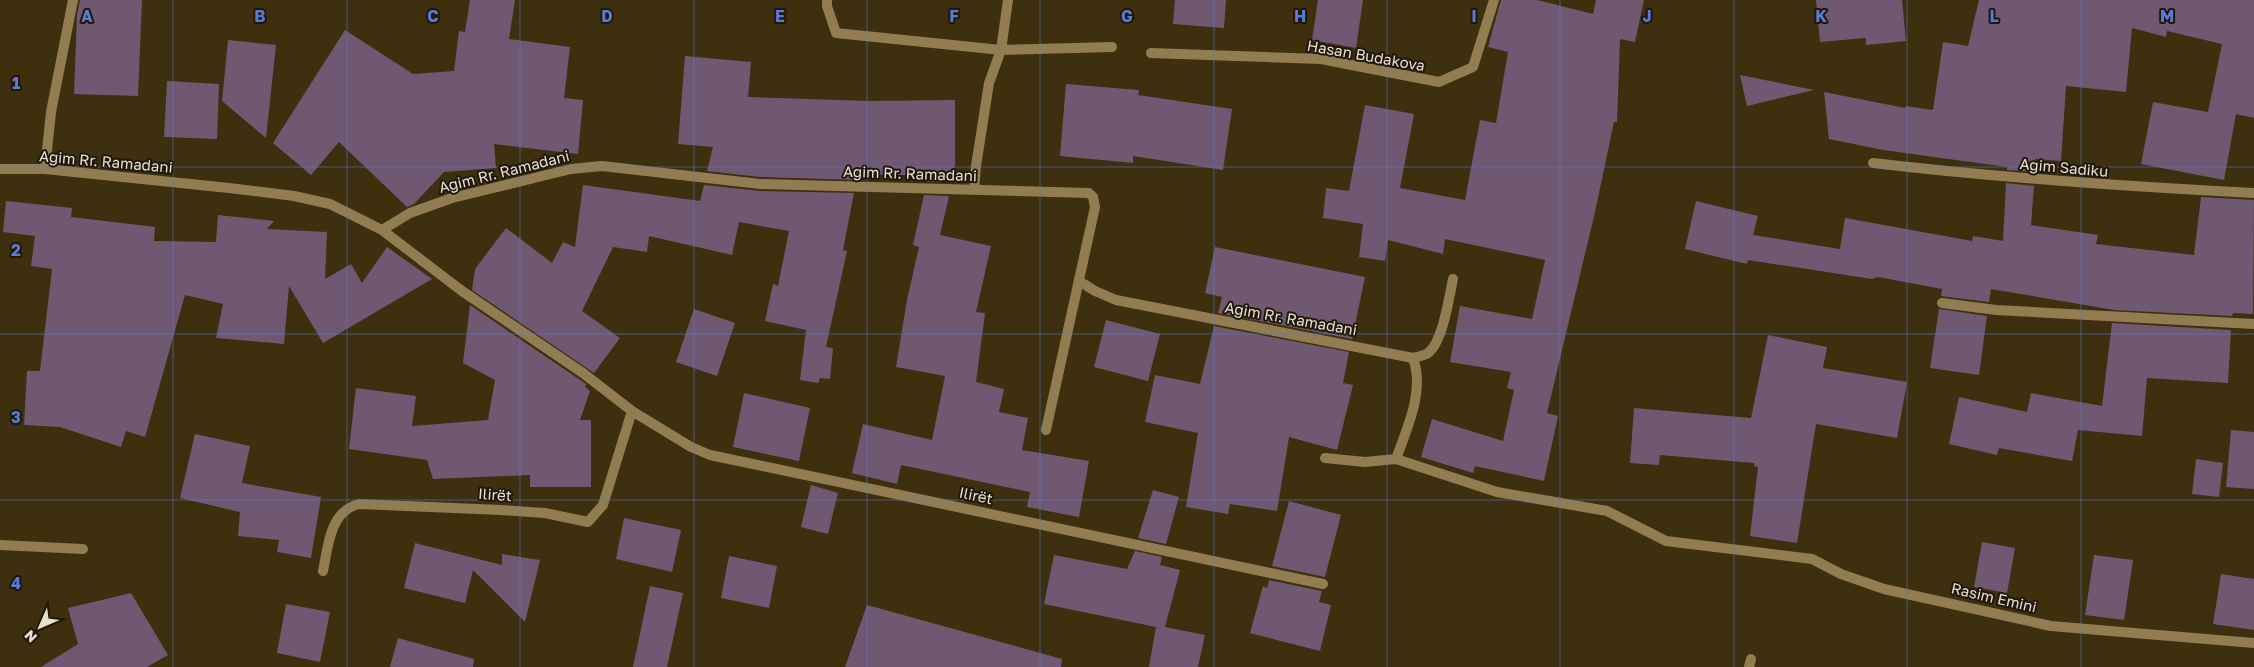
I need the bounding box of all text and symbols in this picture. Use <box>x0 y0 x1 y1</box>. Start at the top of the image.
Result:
text: A <box>81 6 93 26</box>
text: B <box>254 6 266 26</box>
text: C <box>427 6 439 26</box>
text: D <box>601 6 613 26</box>
text: E <box>775 6 785 26</box>
text: F <box>949 6 959 26</box>
text: G <box>1121 6 1133 26</box>
text: H <box>1294 6 1306 26</box>
text: I <box>1471 6 1477 26</box>
text: J <box>1642 6 1652 26</box>
text: K <box>1815 6 1827 26</box>
text: L <box>1989 6 1999 26</box>
text: M <box>2160 6 2174 26</box>
street label: Hasan Budakova <box>1306 36 1426 74</box>
text: 1 <box>12 73 20 93</box>
street label: Agim Rr. Ramadani <box>39 146 173 176</box>
street label: Agim Rr. Ramadani <box>437 146 571 196</box>
street label: Agim Sadiku <box>2019 154 2109 180</box>
street label: Agim Rr. Ramadani <box>843 162 977 184</box>
text: 2 <box>11 240 21 260</box>
street label: Agim Rr. Ramadani <box>1224 298 1358 338</box>
text: 3 <box>11 407 21 427</box>
street label: Ilirët <box>958 483 994 507</box>
street label: Ilirët <box>477 484 513 504</box>
text: 4 <box>11 573 21 593</box>
street label: Rasim Emini <box>1949 578 2039 616</box>
north arrow <box>15 602 65 652</box>
text: N <box>21 627 40 646</box>

